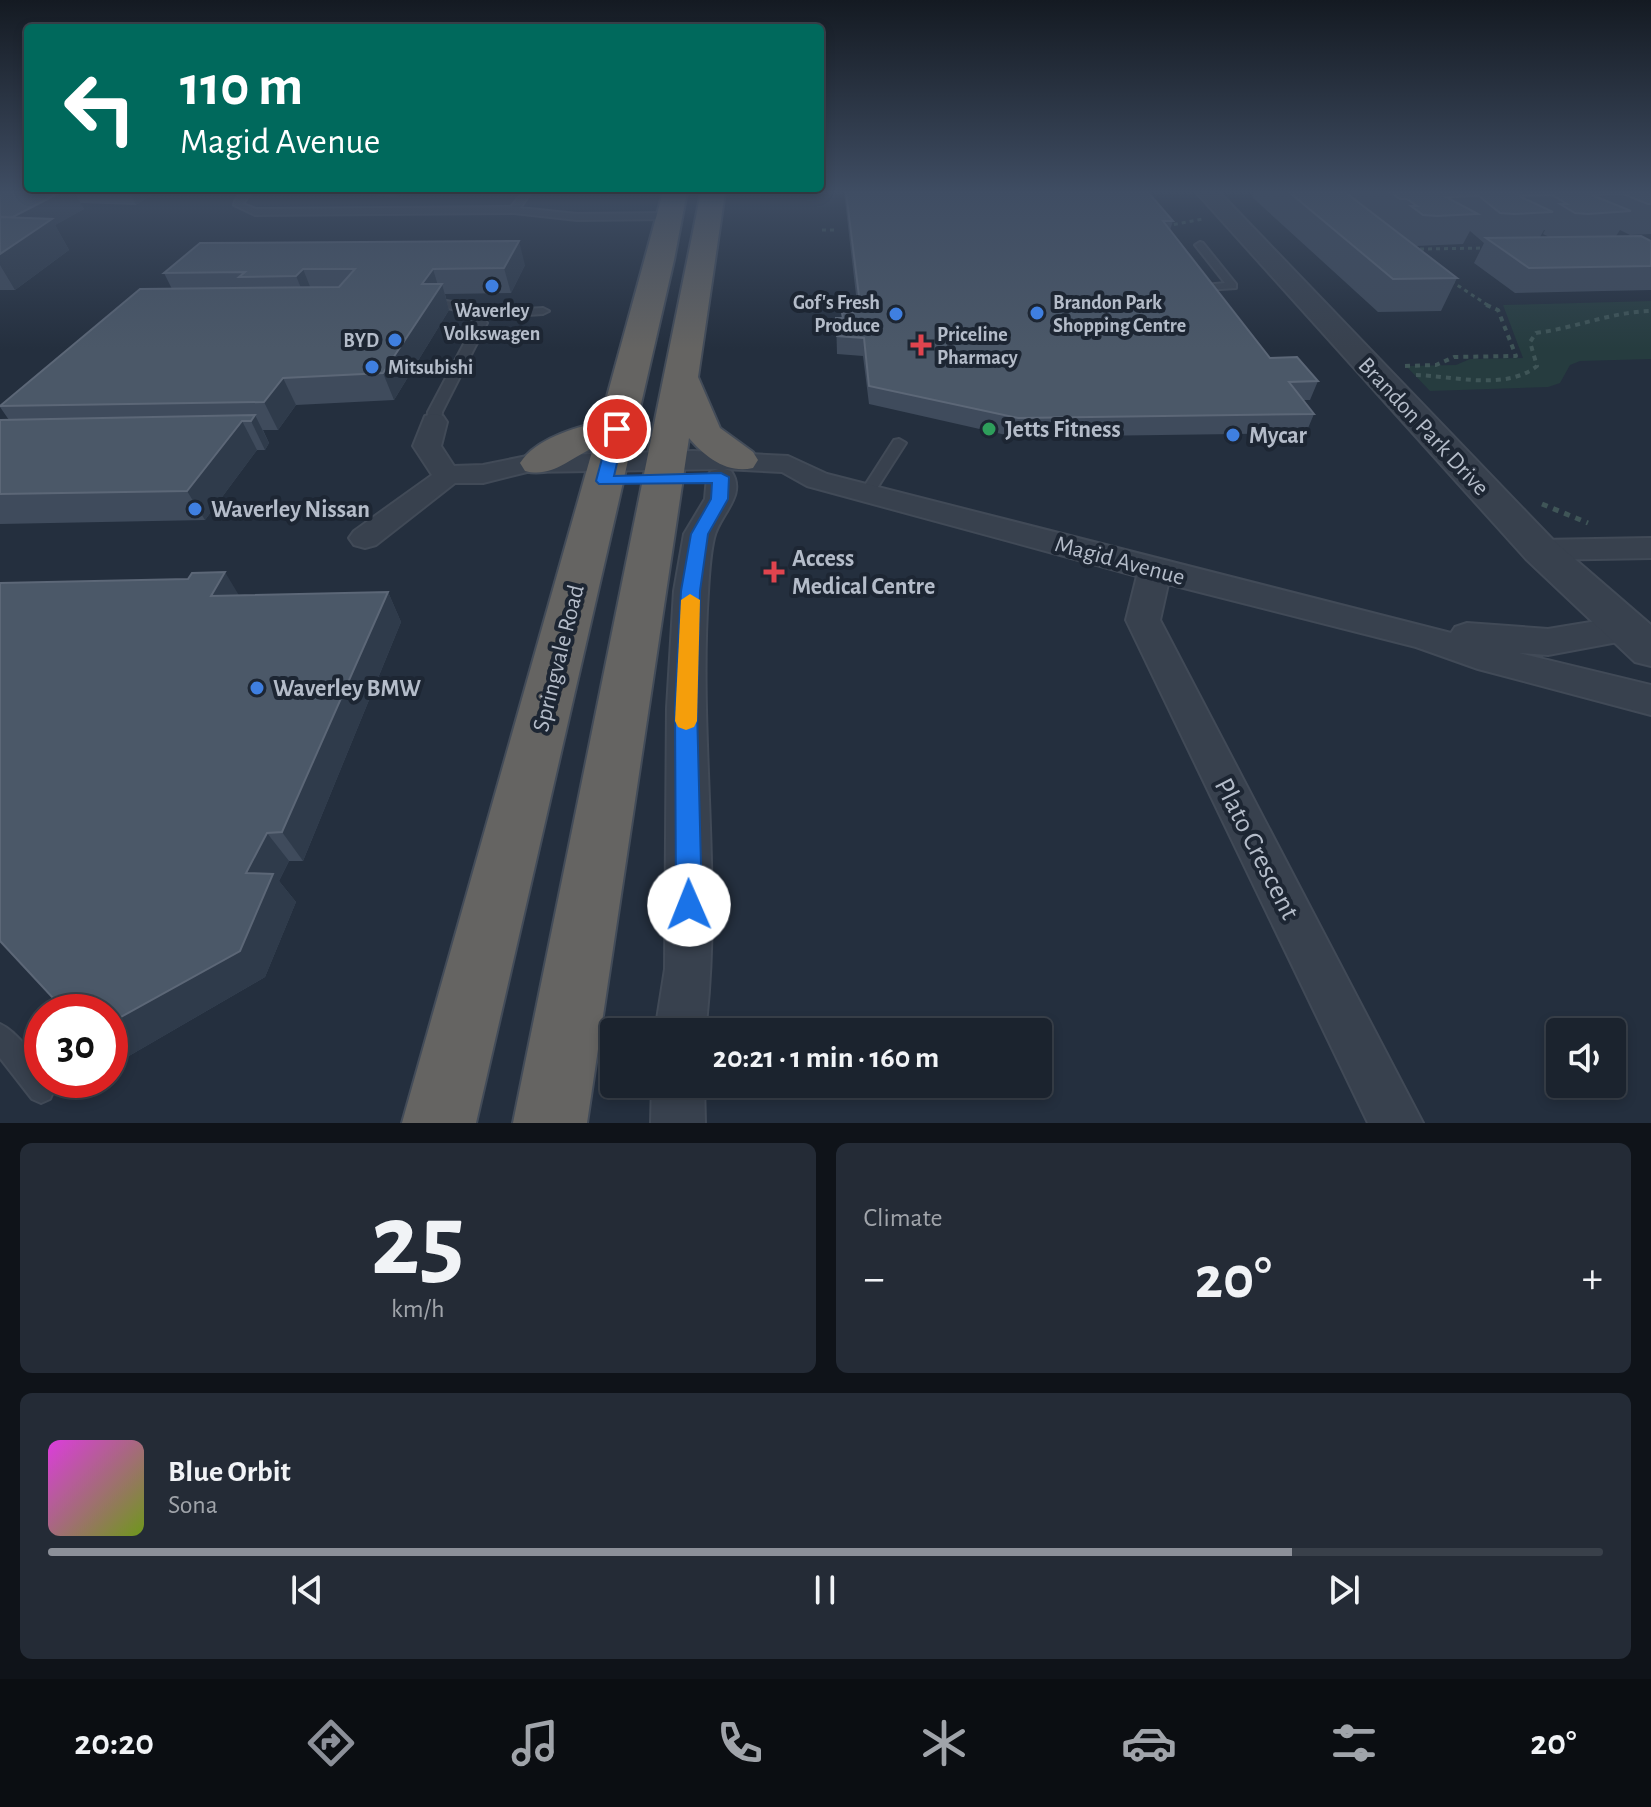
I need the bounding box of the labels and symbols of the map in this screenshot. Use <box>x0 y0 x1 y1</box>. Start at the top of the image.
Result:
marker: Waverley Volkswagen <box>483 277 501 295</box>
place label: Gof's Fresh Produce <box>793 293 880 336</box>
place label: Brandon Park Shopping Centre <box>1053 293 1186 336</box>
place label: Waverley Volkswagen <box>444 301 540 344</box>
marker: Brandon Park Shopping Centre <box>1028 304 1046 322</box>
marker: Gof's Fresh Produce <box>887 305 905 323</box>
place label: Priceline Pharmacy <box>937 325 1018 368</box>
place label: BYD <box>343 331 379 351</box>
marker: BYD <box>386 331 404 349</box>
marker: Priceline Pharmacy <box>912 336 930 354</box>
street label: Brandon Park Drive <box>1353 353 1493 500</box>
marker: Mitsubishi <box>363 358 381 376</box>
place label: Mitsubishi <box>388 358 473 378</box>
pin <box>583 395 651 463</box>
place label: Jetts Fitness <box>1005 418 1121 442</box>
marker: Jetts Fitness <box>980 420 998 438</box>
place label: Mycar <box>1249 424 1308 448</box>
marker: Mycar <box>1224 426 1242 444</box>
place label: Waverley Nissan <box>211 498 370 522</box>
marker: Waverley Nissan <box>186 500 204 518</box>
street label: Magid Avenue <box>1052 532 1187 590</box>
place label: Access Medical Centre <box>792 547 935 599</box>
marker: Access Medical Centre <box>763 561 785 583</box>
street label: Springvale Road <box>529 582 589 734</box>
place label: Waverley BMW <box>273 677 421 701</box>
marker: Waverley BMW <box>248 679 266 697</box>
street label: Plato Crescent <box>1209 774 1304 924</box>
position arrow <box>647 863 731 947</box>
speed limit sign: 30 <box>24 994 128 1098</box>

